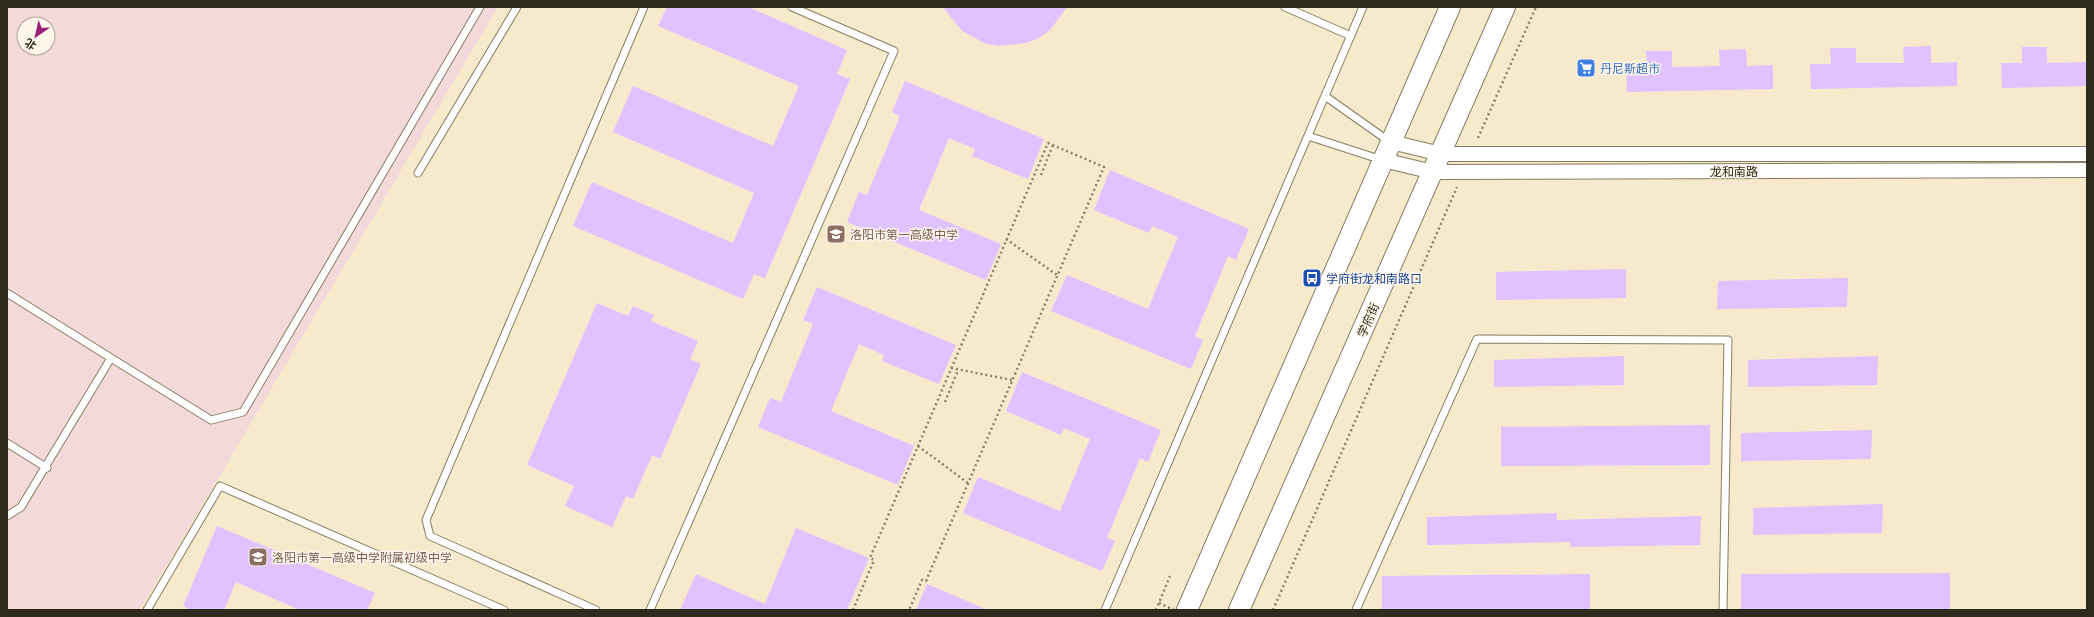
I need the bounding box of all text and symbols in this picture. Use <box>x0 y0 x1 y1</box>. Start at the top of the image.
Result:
north arrow <box>16 16 56 56</box>
text: 北 <box>21 35 39 54</box>
supermarket icon: 丹尼斯超市 <box>1575 57 1597 79</box>
place label: 丹尼斯超市 <box>1600 60 1660 77</box>
street label: 龙和南路 <box>1710 163 1758 180</box>
school or university icon: 洛阳市第一高级中学 <box>825 223 847 245</box>
place label: 洛阳市第一高级中学 <box>850 226 958 243</box>
bus stop icon: 学府街龙和南路口 <box>1301 267 1323 289</box>
place label: 学府街龙和南路口 <box>1326 270 1422 287</box>
street label: 学府街 <box>1353 300 1383 340</box>
school or university icon: 洛阳市第一高级中学附属初级中学 <box>247 546 269 568</box>
place label: 洛阳市第一高级中学附属初级中学 <box>272 549 452 566</box>

